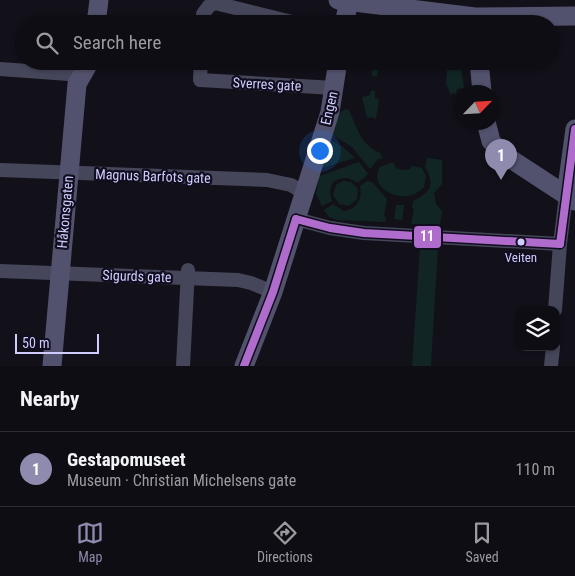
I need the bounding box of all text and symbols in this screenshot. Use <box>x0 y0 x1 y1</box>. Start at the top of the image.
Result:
search box <box>15 15 560 70</box>
icon: search <box>33 29 61 57</box>
text: Search here <box>73 31 161 54</box>
street label: Sverres gate <box>232 74 302 94</box>
north arrow <box>455 85 500 130</box>
street label: Engen <box>317 90 341 126</box>
your location <box>307 138 333 164</box>
pin: 1 <box>485 139 517 180</box>
street label: Magnus Barfots gate <box>95 166 211 186</box>
street label: Håkonsgaten <box>54 175 76 249</box>
line badge: 11 <box>413 225 442 249</box>
text: 11 <box>420 228 434 244</box>
marker: Veiten <box>516 237 526 247</box>
place label: Veiten <box>505 250 537 265</box>
street label: Sigurds gate <box>102 267 172 285</box>
map controls <box>515 306 560 351</box>
button: layers <box>515 306 560 351</box>
scale bar <box>15 331 99 354</box>
text: 50 m <box>22 335 50 351</box>
text: Nearby <box>20 387 79 411</box>
text: Gestapomuseet <box>67 448 186 471</box>
text: 1 <box>32 460 40 479</box>
text: 110 m <box>516 460 555 479</box>
text: Museum · Christian Michelsens gate <box>67 471 296 490</box>
tab: Map <box>76 519 104 565</box>
tab: Directions <box>257 519 313 565</box>
tab: Saved <box>465 519 499 565</box>

